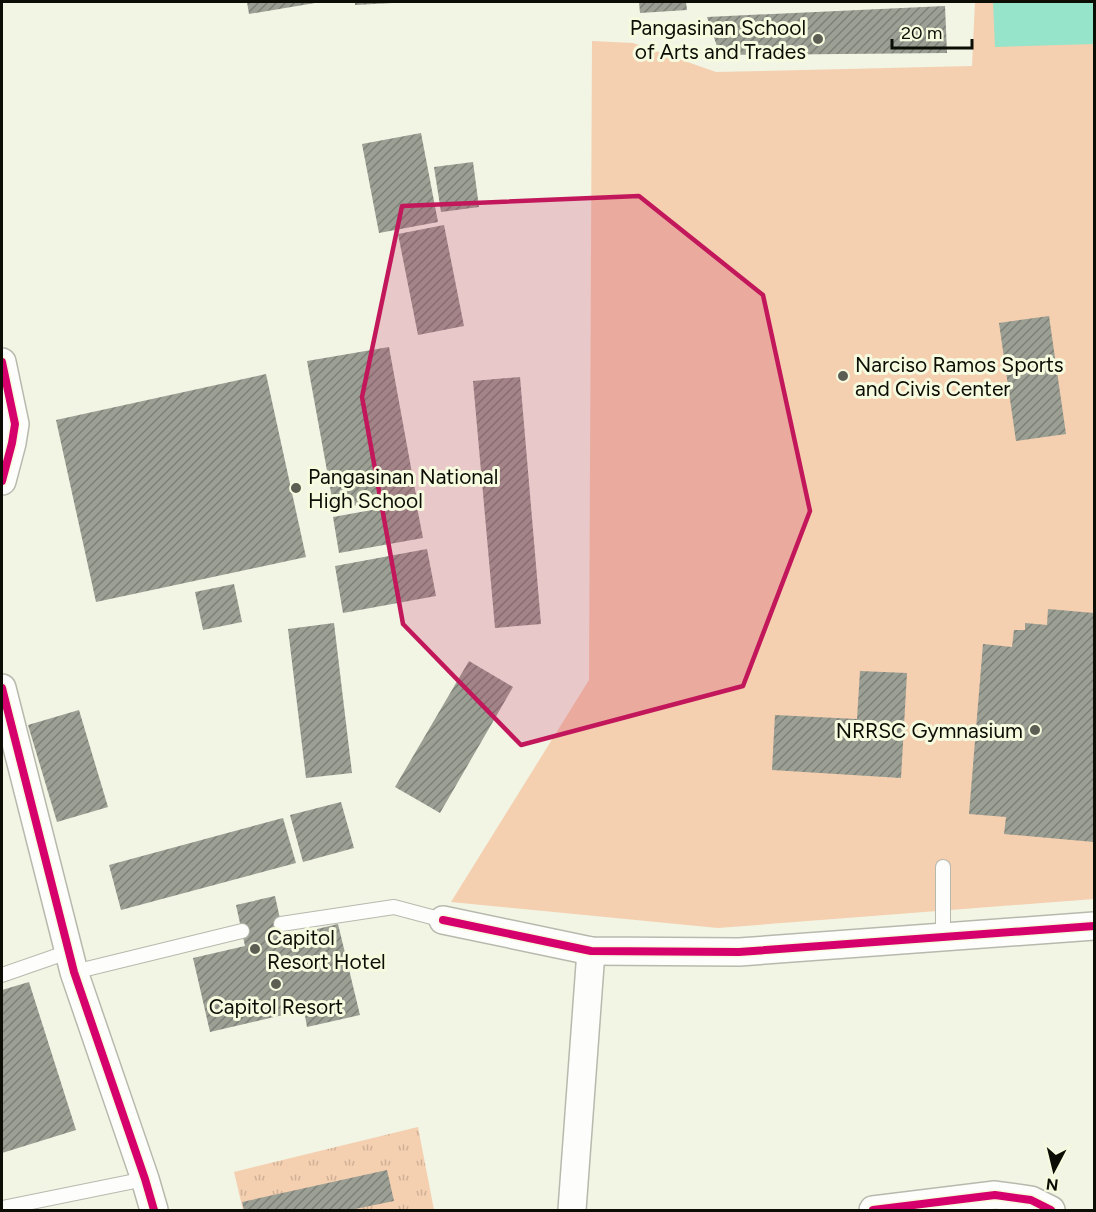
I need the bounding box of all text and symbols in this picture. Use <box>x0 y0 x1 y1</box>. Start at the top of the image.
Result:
scale bar <box>892 12 972 50</box>
place label: Pangasinan School of Arts and Trades <box>630 15 806 64</box>
text: 20 m <box>901 22 942 44</box>
marker: Pangasinan School of Arts and Trades <box>811 32 825 46</box>
place label: Narciso Ramos Sports and Civis Center <box>855 352 1064 401</box>
marker: Narciso Ramos Sports and Civis Center <box>836 369 850 383</box>
place label: Pangasinan National High School <box>308 464 498 513</box>
marker: Pangasinan National High School <box>289 481 303 495</box>
place label: NRRSC Gymnasium <box>836 718 1023 743</box>
marker: NRRSC Gymnasium <box>1028 723 1042 737</box>
place label: Capitol Resort Hotel <box>267 925 386 974</box>
marker: Capitol Resort Hotel <box>248 942 262 956</box>
marker: Capitol Resort <box>269 977 283 991</box>
place label: Capitol Resort <box>209 994 343 1019</box>
north arrow <box>1024 1140 1084 1200</box>
text: N <box>1045 1174 1060 1195</box>

